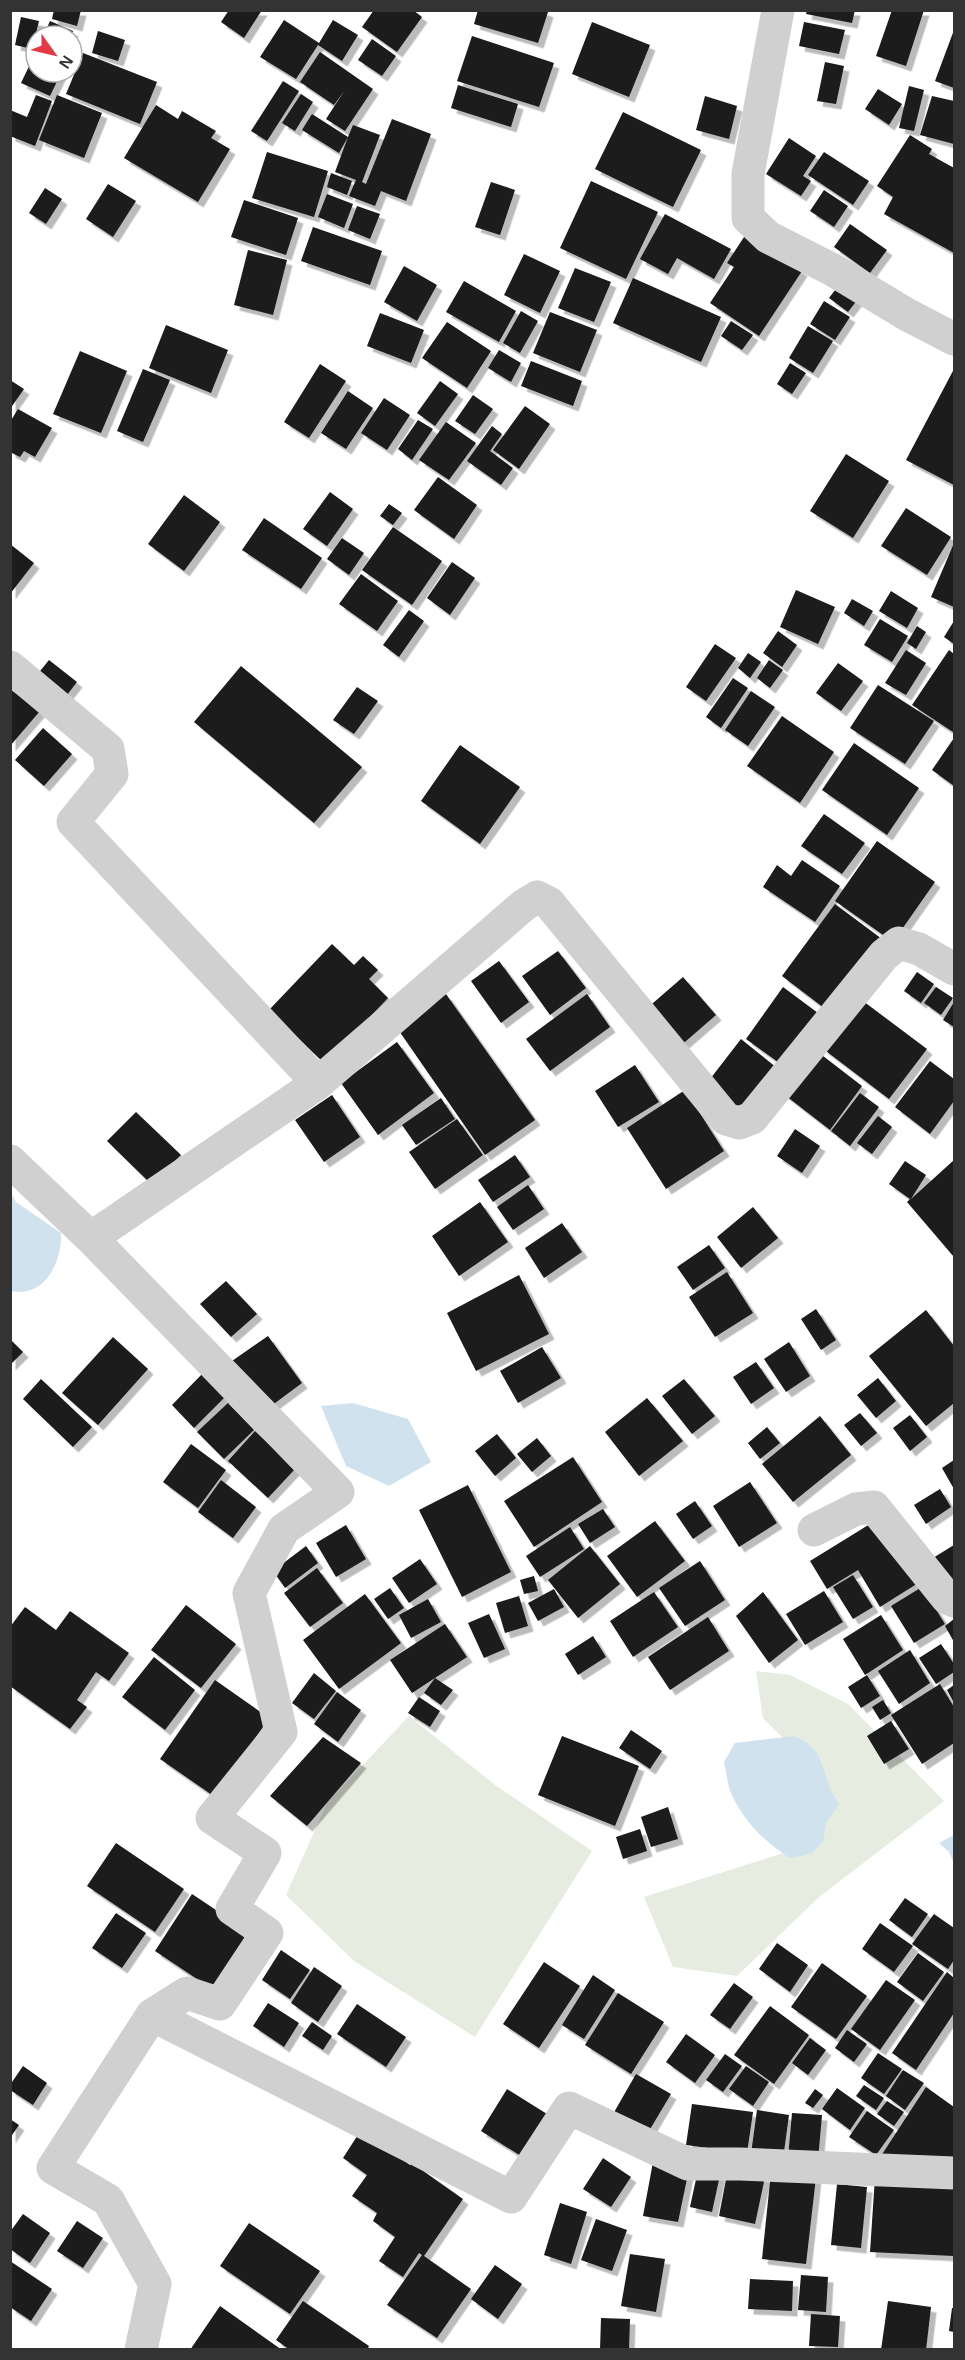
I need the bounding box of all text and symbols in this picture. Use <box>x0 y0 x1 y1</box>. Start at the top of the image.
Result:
north arrow <box>24 24 84 84</box>
text: N <box>56 53 76 72</box>

